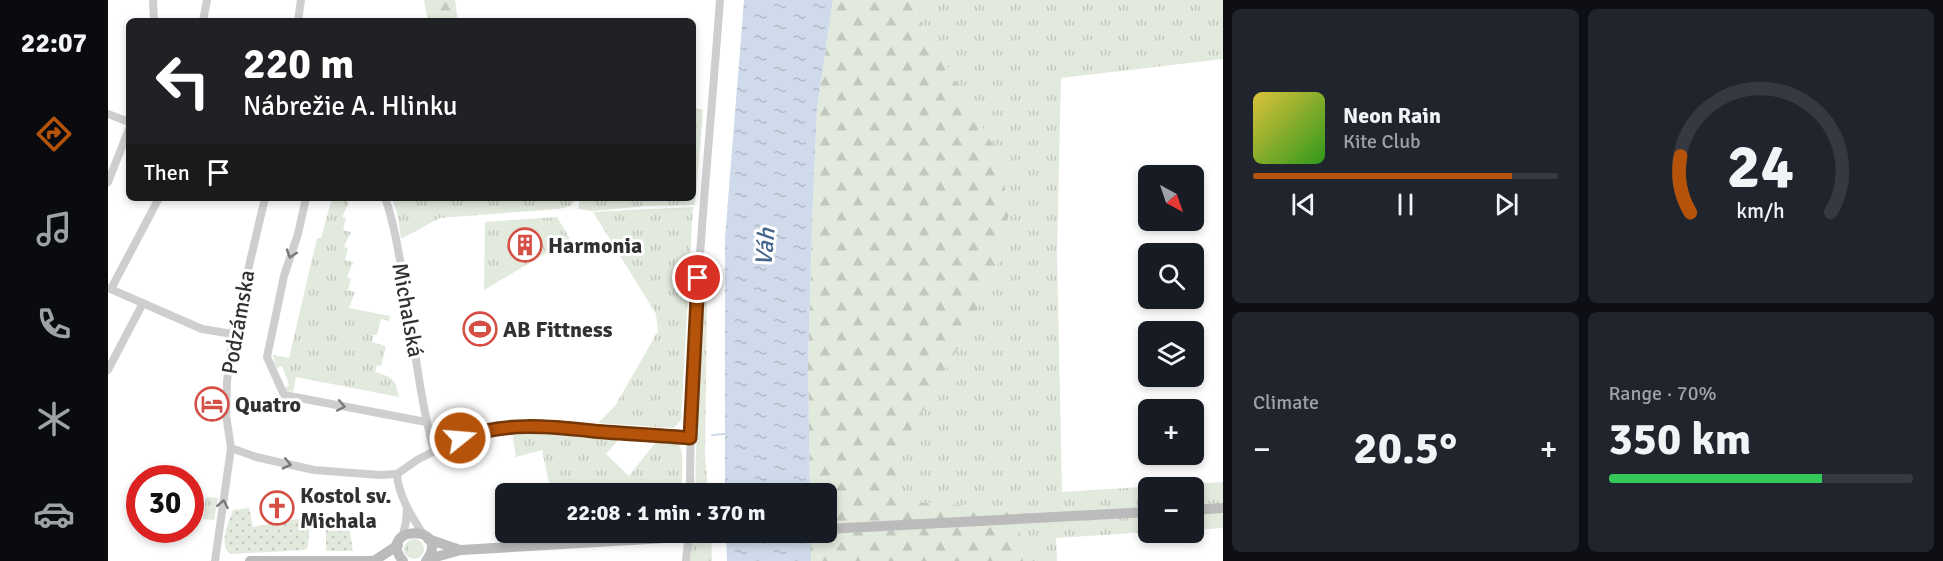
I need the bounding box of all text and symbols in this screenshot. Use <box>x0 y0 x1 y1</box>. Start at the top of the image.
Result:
text: 22:07 <box>21 27 87 60</box>
text: 220 m <box>243 39 354 90</box>
icon: left <box>144 42 222 120</box>
text: Nábrežie A. Hlinku <box>243 90 458 123</box>
text: Neon Rain <box>1343 102 1441 129</box>
icon: directions <box>33 113 75 155</box>
text: 24 <box>1727 128 1794 205</box>
text: Kite Club <box>1343 129 1421 154</box>
icon: arrive <box>202 156 235 189</box>
text: Then <box>144 159 190 186</box>
north arrow <box>1138 165 1204 231</box>
map controls <box>1138 165 1204 543</box>
icon: previous <box>1287 188 1320 221</box>
icon: pause <box>1389 188 1422 221</box>
icon: next <box>1490 188 1523 221</box>
text: km/h <box>1736 199 1785 225</box>
icon: music <box>33 208 75 250</box>
water label: Váh <box>748 226 782 267</box>
building icon: Harmonia <box>507 227 543 263</box>
place label: Harmonia <box>548 232 642 259</box>
button: search <box>1138 243 1204 309</box>
one-way arrow <box>286 248 298 259</box>
pin <box>672 252 723 303</box>
street label: Michalská <box>386 261 430 359</box>
icon: arrive <box>681 261 714 294</box>
street label: Podzámska <box>216 268 260 376</box>
icon: phone <box>33 303 75 345</box>
sports icon: AB Fittness <box>462 311 498 347</box>
place label: AB Fittness <box>503 316 613 343</box>
button: layers <box>1138 321 1204 387</box>
text: Range · 70% <box>1609 381 1717 406</box>
hotel icon: Quatro <box>194 386 230 422</box>
text: Climate <box>1253 390 1319 415</box>
place label: Quatro <box>235 391 301 418</box>
icon: climate <box>33 398 75 440</box>
one-way arrow <box>336 399 346 412</box>
button: + <box>1138 399 1204 465</box>
position arrow <box>428 406 492 470</box>
text: 350 km <box>1609 412 1751 467</box>
text: 20.5° <box>1353 421 1457 476</box>
text: − <box>1253 429 1271 470</box>
text: + <box>1540 429 1557 470</box>
one-way arrow <box>282 456 292 469</box>
speed limit sign: 30 <box>126 465 204 543</box>
button: − <box>1138 477 1204 543</box>
place label: Kostol sv. Michala <box>300 482 392 534</box>
church icon: Kostol sv. Michala <box>259 490 295 526</box>
icon: car <box>33 493 75 535</box>
text: 22:08 · 1 min · 370 m <box>566 499 766 526</box>
one-way arrow <box>216 500 229 510</box>

